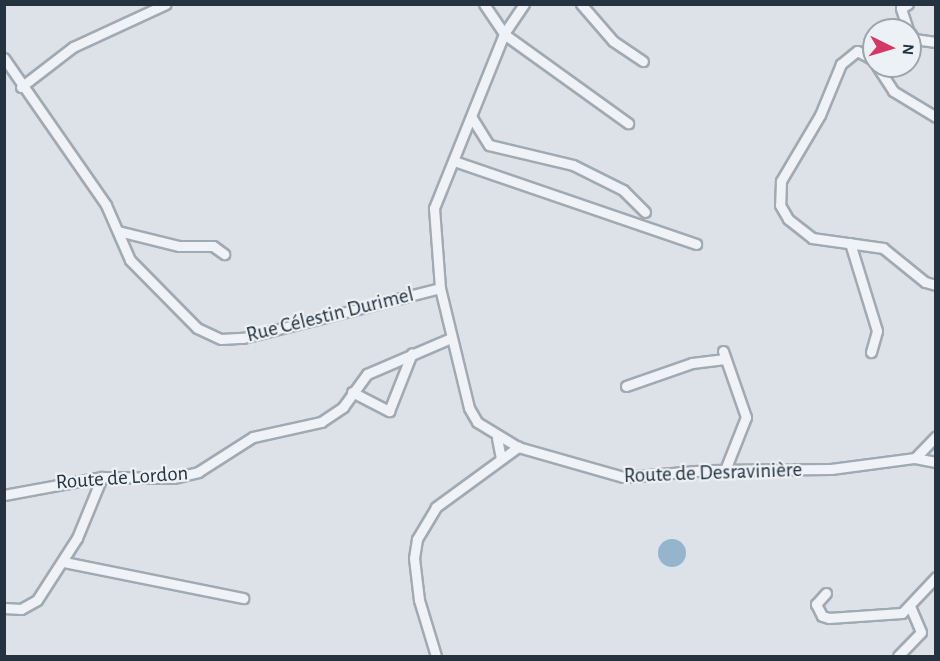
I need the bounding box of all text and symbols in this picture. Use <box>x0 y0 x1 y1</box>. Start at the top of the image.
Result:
north arrow <box>862 18 922 78</box>
text: N <box>899 43 916 56</box>
street label: Rue Célestin Durimel <box>244 282 416 348</box>
street label: Route de Desravinière <box>623 457 803 489</box>
street label: Route de Lordon <box>55 461 189 495</box>

